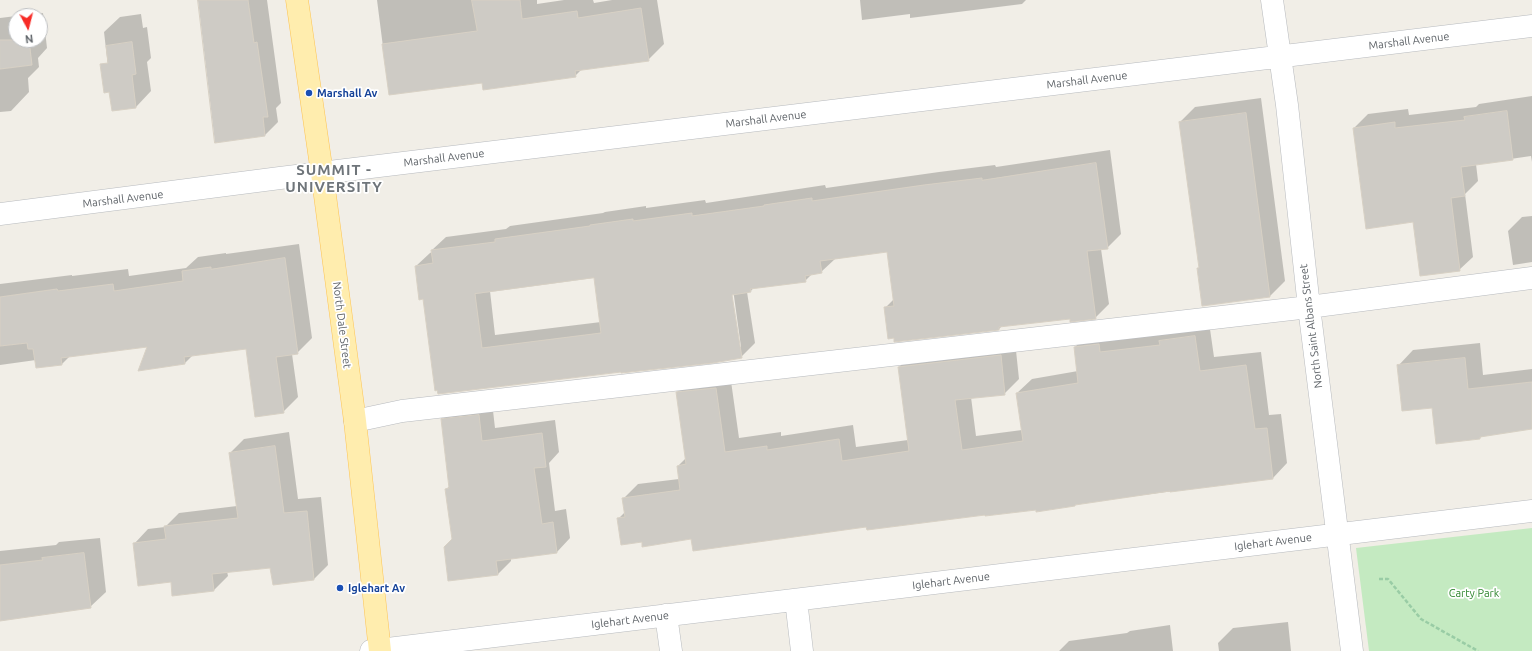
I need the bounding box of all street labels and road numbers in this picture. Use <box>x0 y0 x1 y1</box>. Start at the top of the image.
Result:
street label: Marshall Avenue <box>1368 29 1450 53</box>
street label: Marshall Avenue <box>1046 68 1128 92</box>
street label: Marshall Avenue <box>725 107 807 131</box>
street label: Marshall Avenue <box>403 146 485 170</box>
street label: Marshall Avenue <box>82 187 164 211</box>
street label: North Saint Albans Street <box>1297 263 1325 389</box>
street label: North Dale Street <box>330 281 354 369</box>
street label: Iglehart Avenue <box>1233 531 1313 553</box>
street label: Iglehart Avenue <box>911 570 991 592</box>
street label: Iglehart Avenue <box>590 609 670 631</box>

